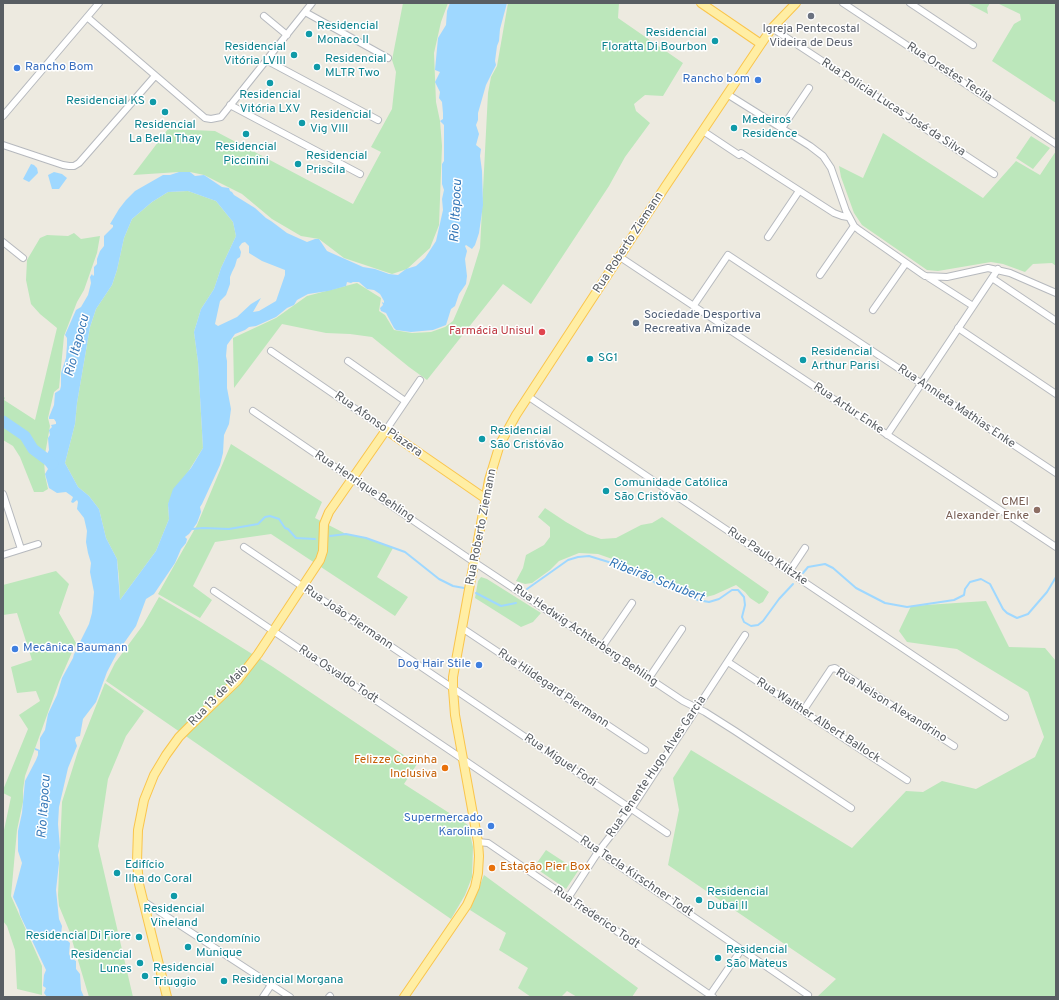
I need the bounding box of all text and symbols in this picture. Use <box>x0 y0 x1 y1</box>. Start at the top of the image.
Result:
marker: Igreja Pentecostal Videira de Deus <box>806 11 816 21</box>
place label: Residencial Monaco II <box>317 20 378 48</box>
place label: Igreja Pentecostal Videira de Deus <box>762 23 860 51</box>
place label: Residencial Floratta Di Bourbon <box>602 27 707 55</box>
marker: Residencial Monaco II <box>304 29 314 39</box>
marker: Residencial Floratta Di Bourbon <box>710 36 720 46</box>
street label: Rua Orestes Tecila <box>904 40 994 106</box>
place label: Residencial Vitória LVIII <box>224 41 286 69</box>
marker: Residencial Vitória LVIII <box>289 50 299 60</box>
place label: Residencial MLTR Two <box>325 53 386 81</box>
street label: Rua Policial Lucas José da Silva <box>818 56 968 160</box>
place label: Rancho Bom <box>25 61 93 75</box>
marker: Residencial MLTR Two <box>312 62 322 72</box>
marker: Rancho Bom <box>12 63 22 73</box>
place label: Rancho bom <box>683 73 750 87</box>
marker: Rancho bom <box>753 75 763 85</box>
marker: Residencial Vitória LXV <box>265 78 275 88</box>
place label: Residencial Vitória LXV <box>239 89 301 117</box>
place label: Residencial KS <box>66 95 145 109</box>
marker: Residencial KS <box>148 97 158 107</box>
marker: Residencial La Bella Thay <box>160 107 170 117</box>
place label: Residencial Vig VIII <box>310 109 371 137</box>
place label: Medeiros Residence <box>742 114 797 142</box>
marker: Residencial Vig VIII <box>297 118 307 128</box>
place label: Residencial La Bella Thay <box>129 119 201 147</box>
marker: Medeiros Residence <box>729 123 739 133</box>
marker: Residencial Piccinini <box>241 129 251 139</box>
place label: Residencial Piccinini <box>215 141 277 169</box>
place label: Residencial Priscila <box>306 150 367 178</box>
marker: Residencial Priscila <box>293 159 303 169</box>
water label: Rio Itapocu <box>448 179 466 243</box>
street label: Rua Roberto Ziemann <box>591 190 667 296</box>
place label: Sociedade Desportiva Recreativa Amizade <box>644 309 761 337</box>
water label: Rio Itapocu <box>62 313 94 379</box>
marker: Sociedade Desportiva Recreativa Amizade <box>631 318 641 328</box>
place label: Farmácia Unisul <box>449 325 534 339</box>
marker: Farmácia Unisul <box>537 327 547 337</box>
place label: Residencial Arthur Parisi <box>811 346 879 374</box>
place label: SG1 <box>598 352 618 366</box>
marker: SG1 <box>585 354 595 364</box>
marker: Residencial Arthur Parisi <box>798 355 808 365</box>
street label: Rua Annieta Mathias Enke <box>894 362 1018 452</box>
street label: Rua Artur Enke <box>810 380 886 438</box>
street label: Rua Afonso Piazera <box>331 389 425 461</box>
place label: Residencial São Cristóvão <box>490 425 564 453</box>
marker: Residencial São Cristóvão <box>477 434 487 444</box>
street label: Rua Henrique Behling <box>311 448 417 526</box>
street label: Rua Roberto Ziemann <box>464 468 500 586</box>
place label: Comunidade Católica São Cristóvão <box>614 477 728 505</box>
marker: Comunidade Católica São Cristóvão <box>601 486 611 496</box>
place label: CMEI Alexander Enke <box>945 496 1029 524</box>
marker: CMEI Alexander Enke <box>1032 505 1042 515</box>
street label: Rua Paulo Klitzke <box>724 525 810 589</box>
water label: Ribeirão Schubert <box>606 556 706 606</box>
street label: Rua Hedwig Achterberg Behling <box>510 582 660 690</box>
street label: Rua João Piermann <box>300 583 396 653</box>
place label: Mecânica Baumann <box>23 642 128 656</box>
street label: Rua Osvaldo Todt <box>295 643 381 707</box>
marker: Mecânica Baumann <box>10 644 20 654</box>
street label: Rua Hildegard Piermann <box>495 646 611 732</box>
place label: Dog Hair Stile <box>398 658 471 672</box>
marker: Dog Hair Stile <box>474 660 484 670</box>
street label: Rua 13 de Maio <box>186 662 252 730</box>
street label: Rua Nelson Alexandrino <box>833 666 949 746</box>
street label: Rua Walther Albert Ballock <box>753 675 883 767</box>
street label: Rua Tenente Hugo Alves Garcia <box>604 693 710 841</box>
street label: Rua Miguel Fodi <box>521 731 599 791</box>
place label: Felizze Cozinha Inclusiva <box>354 754 437 782</box>
marker: Felizze Cozinha Inclusiva <box>440 763 450 773</box>
water label: Rio Itapocu <box>35 775 55 839</box>
place label: Supermercado Karolina <box>404 812 483 840</box>
marker: Supermercado Karolina <box>486 821 496 831</box>
street label: Rua Tecla Kirschner Todt <box>577 834 695 920</box>
place label: Edifício Ilha do Coral <box>125 859 192 887</box>
place label: Estação Pier Box <box>500 861 590 875</box>
marker: Estação Pier Box <box>487 863 497 873</box>
marker: Edifício Ilha do Coral <box>112 868 122 878</box>
street label: Rua Frederico Todt <box>550 884 642 952</box>
place label: Residencial Dubai II <box>707 886 768 914</box>
marker: Residencial Vineland <box>169 891 179 901</box>
marker: Residencial Dubai II <box>694 895 704 905</box>
place label: Residencial Vineland <box>143 903 205 931</box>
place label: Residencial Di Fiore <box>25 930 131 944</box>
marker: Residencial Di Fiore <box>134 932 144 942</box>
place label: Condomínio Munique <box>196 933 260 961</box>
marker: Condomínio Munique <box>183 942 193 952</box>
place label: Residencial São Mateus <box>726 944 788 972</box>
place label: Residencial Lunes <box>71 949 132 977</box>
marker: Residencial São Mateus <box>713 953 723 963</box>
marker: Residencial Lunes <box>135 958 145 968</box>
place label: Residencial Triuggio <box>153 962 214 990</box>
marker: Residencial Triuggio <box>140 971 150 981</box>
place label: Residencial Morgana <box>232 974 343 988</box>
marker: Residencial Morgana <box>219 976 229 986</box>

